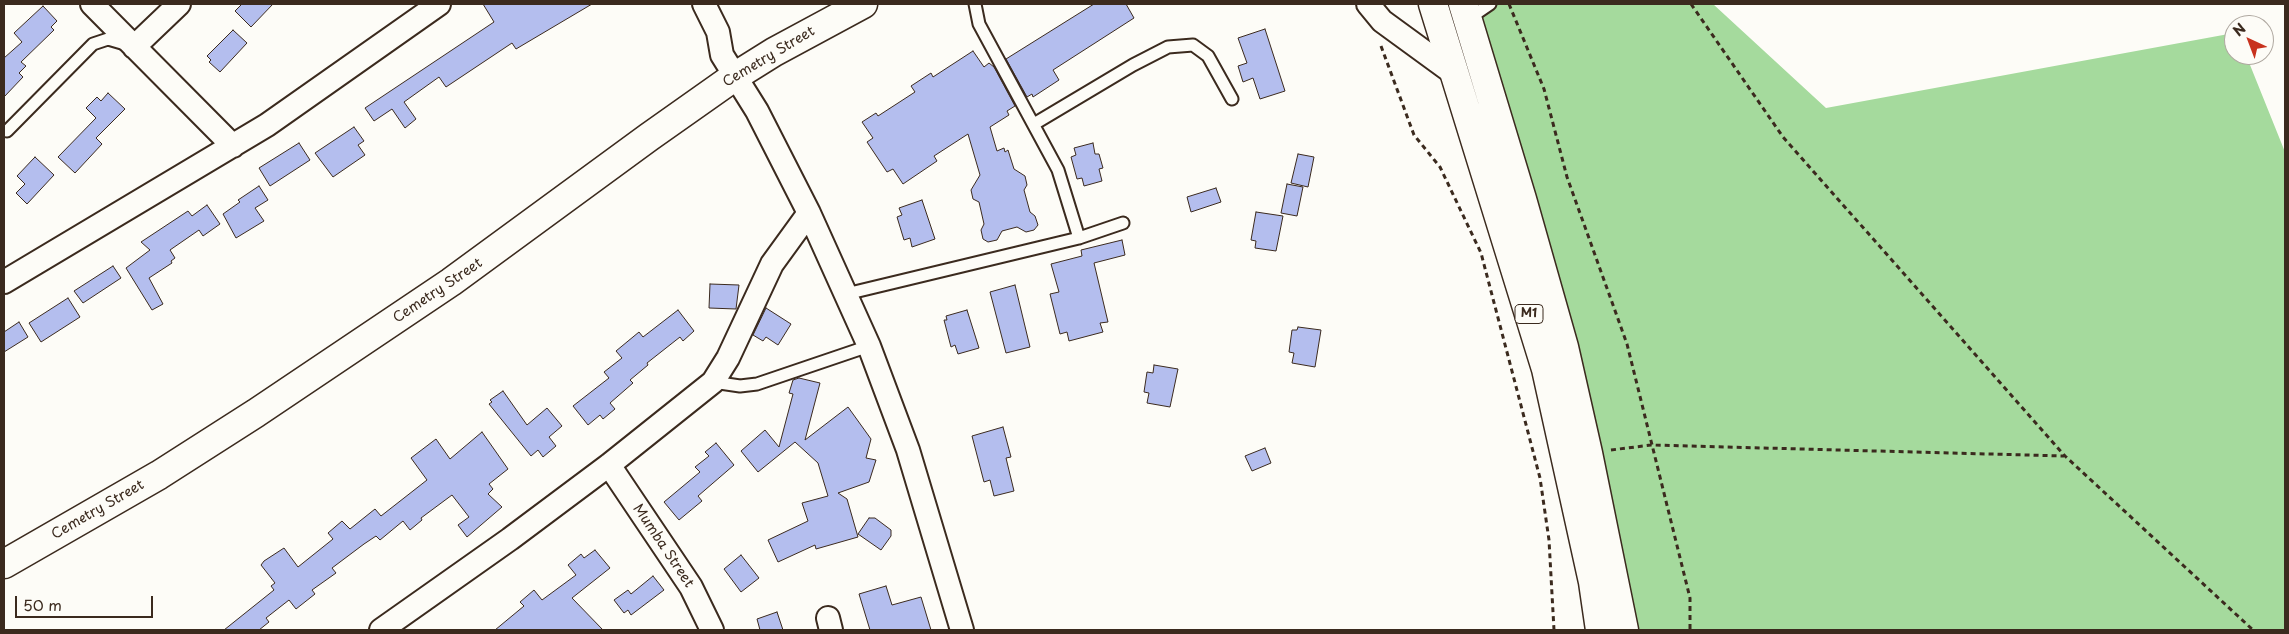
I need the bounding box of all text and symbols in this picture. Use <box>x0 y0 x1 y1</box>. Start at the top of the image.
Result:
north arrow <box>2224 15 2274 65</box>
text: N <box>2228 18 2250 41</box>
street label: Cemetry Street <box>720 23 818 91</box>
street label: Cemetry Street <box>390 255 486 327</box>
road number: M1 <box>1515 304 1543 324</box>
street label: Cemetry Street <box>49 477 147 543</box>
street label: Mumba Street <box>629 501 697 591</box>
scale bar <box>18 586 155 618</box>
text: 50 m <box>23 593 62 616</box>

